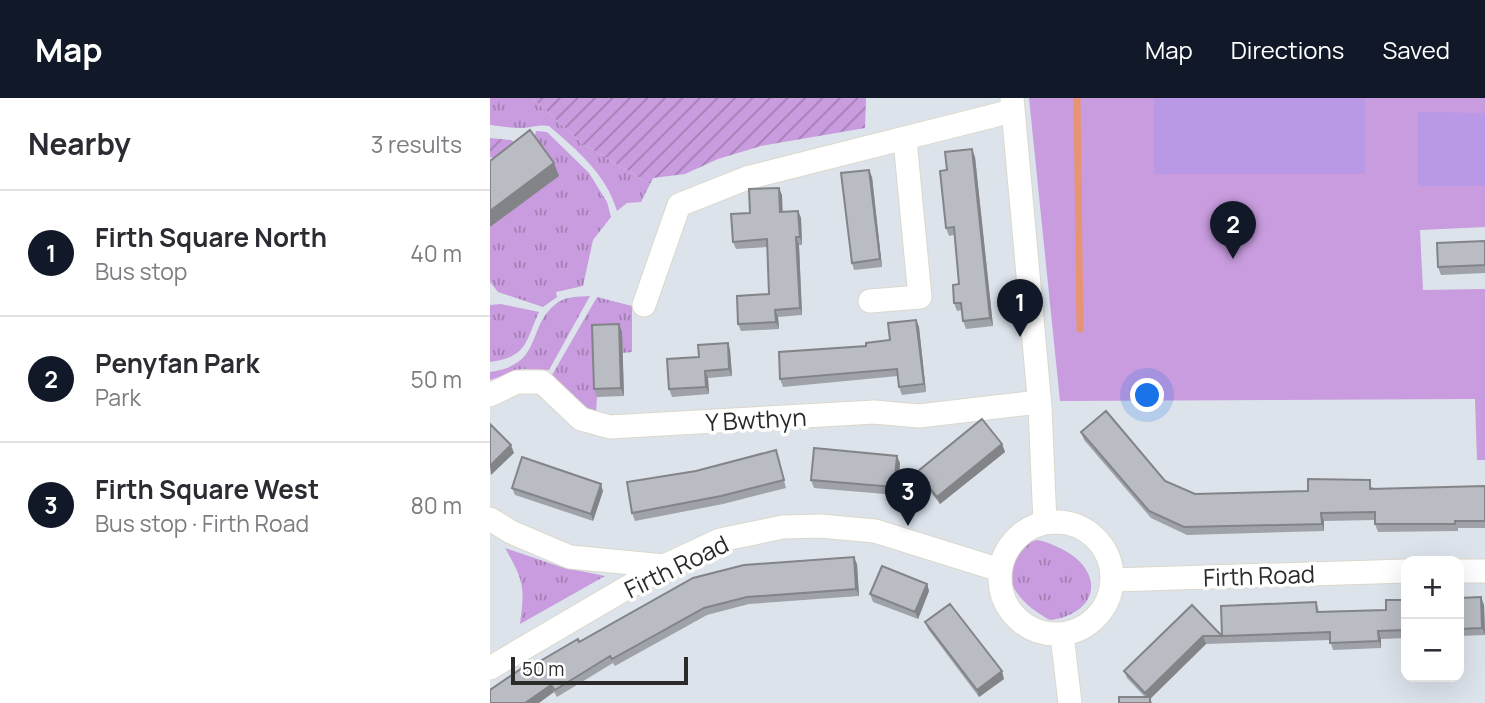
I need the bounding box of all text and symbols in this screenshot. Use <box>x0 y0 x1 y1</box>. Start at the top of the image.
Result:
text: Map <box>35 27 103 72</box>
text: Map <box>1145 33 1193 66</box>
text: Directions <box>1231 33 1344 66</box>
text: Saved <box>1382 33 1450 66</box>
text: Nearby <box>28 123 131 164</box>
text: 3 results <box>371 128 462 160</box>
pin: 2 <box>1210 201 1256 259</box>
text: Firth Square North <box>95 219 327 255</box>
text: 1 <box>46 237 56 269</box>
text: 40 m <box>410 237 462 269</box>
text: Bus stop <box>95 255 187 287</box>
pin: 1 <box>997 279 1043 337</box>
text: Penyfan Park <box>95 345 259 381</box>
text: 2 <box>44 363 58 395</box>
text: 50 m <box>411 363 462 395</box>
your location <box>1130 378 1164 412</box>
text: Park <box>95 381 141 413</box>
street label: Y Bwthyn <box>705 400 807 438</box>
pin: 3 <box>885 468 931 526</box>
text: Firth Square West <box>95 471 319 507</box>
text: 3 <box>44 489 58 521</box>
text: 80 m <box>411 489 462 521</box>
text: Bus stop · Firth Road <box>95 507 309 539</box>
street label: Firth Road <box>618 527 734 605</box>
map controls <box>1401 556 1464 682</box>
button: + <box>1401 556 1464 619</box>
street label: Firth Road <box>1203 557 1315 593</box>
button: − <box>1401 619 1464 682</box>
scale bar <box>511 654 688 686</box>
text: 50 m <box>522 656 564 682</box>

